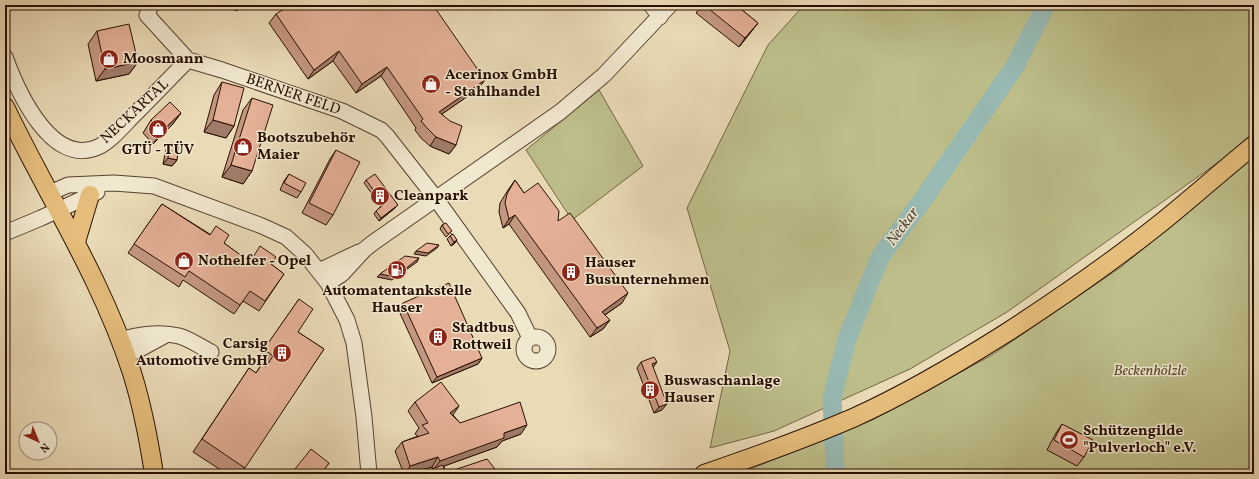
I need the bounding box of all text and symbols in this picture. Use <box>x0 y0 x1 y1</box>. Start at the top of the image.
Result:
shop icon: Moosmann <box>98 48 120 70</box>
place label: Moosmann <box>123 49 204 70</box>
place label: Acerinox GmbH - Stahlhandel <box>445 65 558 103</box>
street label: BERNER FELD <box>243 69 343 121</box>
shop icon: Acerinox GmbH - Stahlhandel <box>420 73 442 95</box>
street label: NECKARTAL <box>96 74 174 149</box>
shop icon: GTÜ - TÜV <box>147 118 169 140</box>
place label: Bootszubehör Maier <box>257 128 355 166</box>
shop icon: Bootszubehör Maier <box>232 136 254 158</box>
place label: GTÜ - TÜV <box>122 140 195 161</box>
building icon: Cleanpark <box>369 185 391 207</box>
place label: Cleanpark <box>394 186 468 207</box>
water label: Neckar <box>881 202 925 251</box>
shop icon: Nothelfer - Opel <box>173 250 195 272</box>
place label: Nothelfer - Opel <box>198 251 311 272</box>
place label: Hauser Busunternehmen <box>585 253 709 291</box>
fuel station icon: Automatentankstelle Hauser <box>386 259 408 281</box>
building icon: Hauser Busunternehmen <box>560 261 582 283</box>
place label: Automatentankstelle Hauser <box>322 281 472 319</box>
place label: Stadtbus Rottweil <box>452 318 514 356</box>
building icon: Stadtbus Rottweil <box>427 326 449 348</box>
place label: Carsig Automotive GmbH <box>136 334 268 372</box>
building icon: Carsig Automotive GmbH <box>271 342 293 364</box>
park label: Beckenhölzle <box>1113 361 1187 382</box>
place label: Buswaschanlage Hauser <box>664 371 781 409</box>
building icon: Buswaschanlage Hauser <box>639 379 661 401</box>
north arrow <box>18 421 58 461</box>
place label: Schützengilde "Pulverloch" e.V. <box>1083 421 1197 459</box>
sports icon: Schützengilde "Pulverloch" e.V. <box>1058 429 1080 451</box>
text: N <box>36 439 52 455</box>

